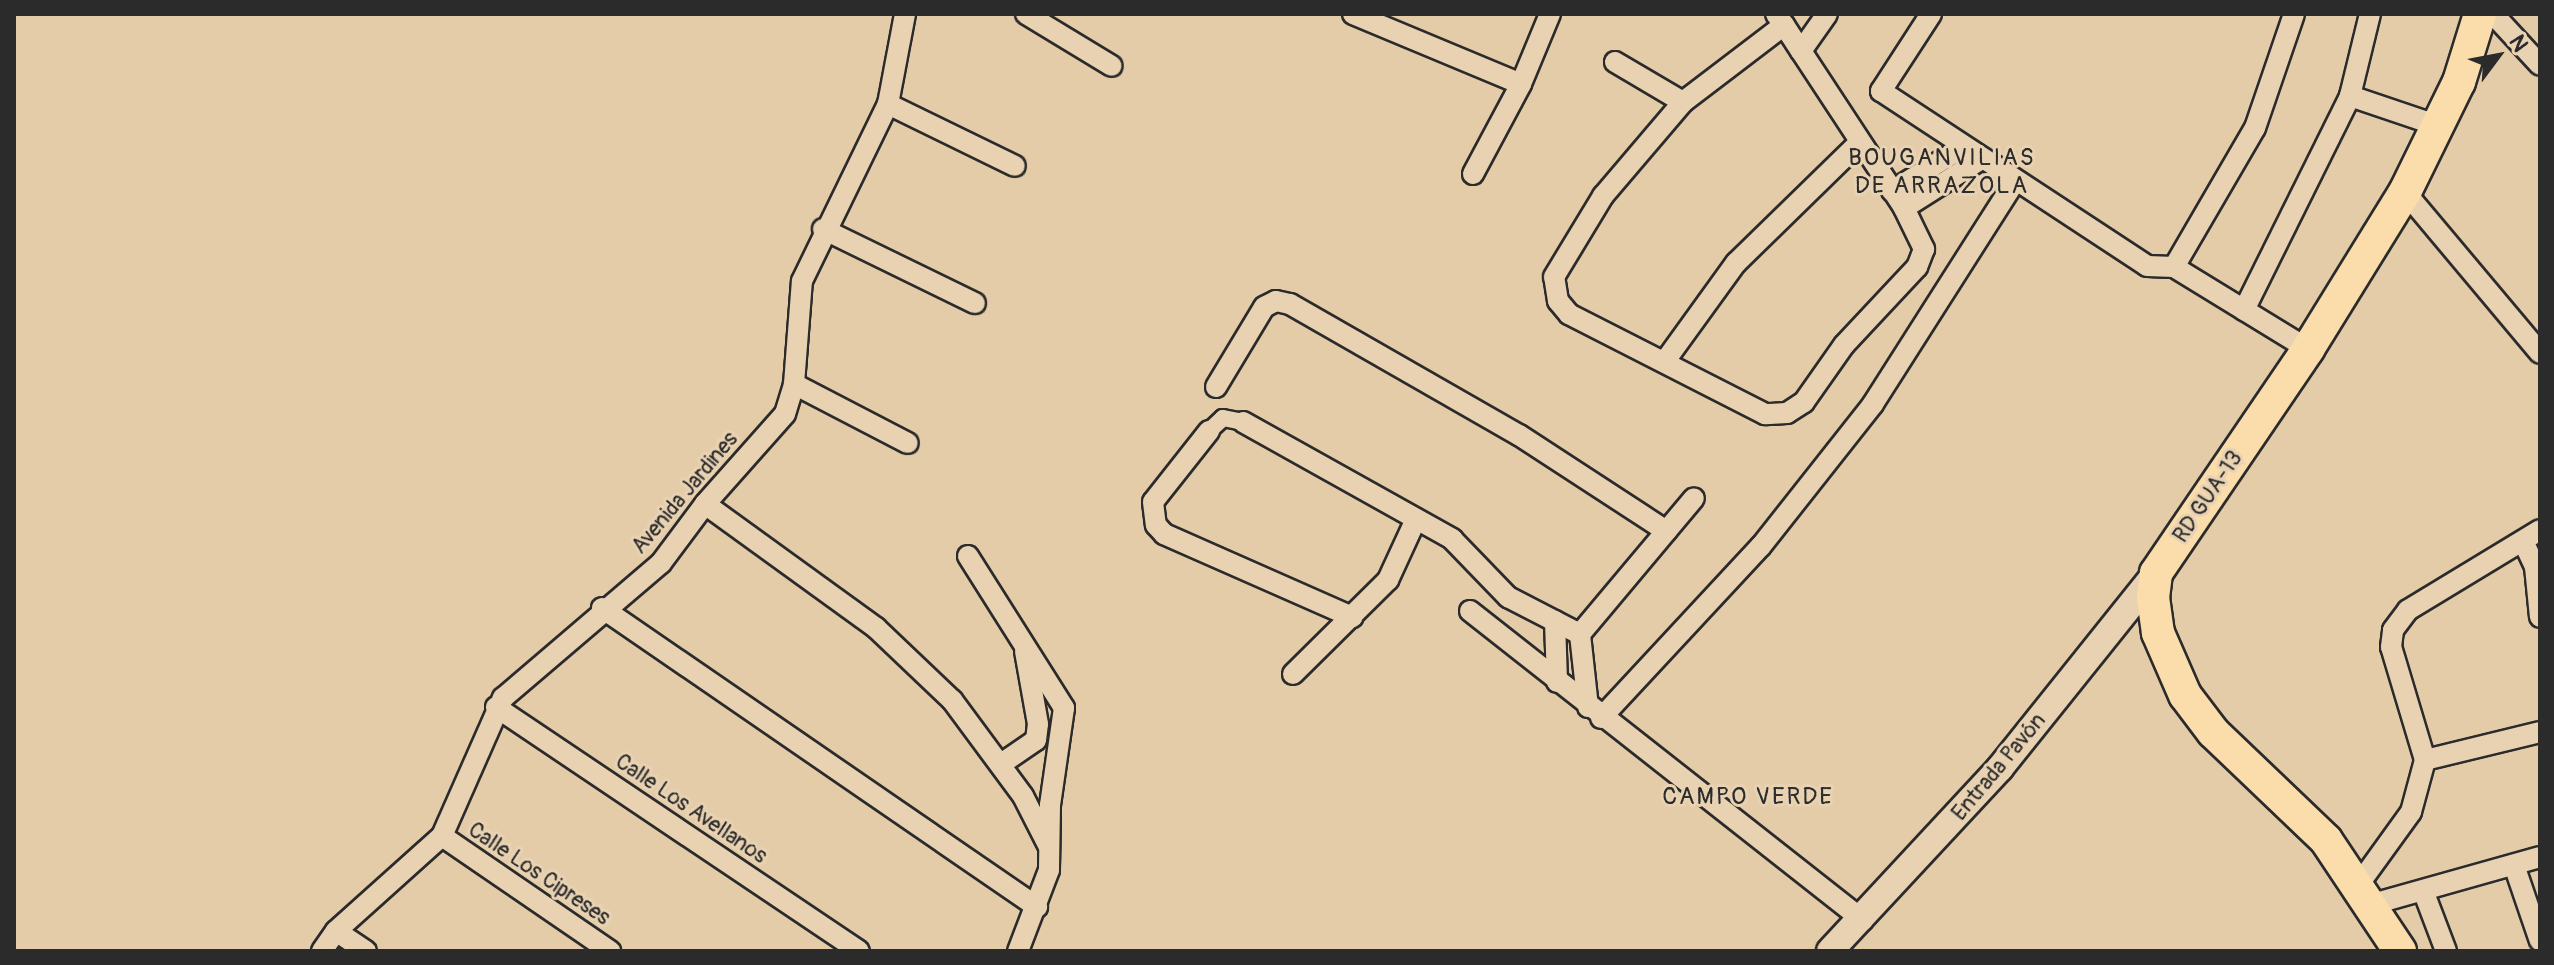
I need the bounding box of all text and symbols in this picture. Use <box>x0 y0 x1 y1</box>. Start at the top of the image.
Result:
north arrow <box>2458 16 2538 96</box>
text: N <box>2503 30 2534 57</box>
district label: BOUGANVILIAS DE ARRAZOLA <box>1848 144 2036 200</box>
street label: Avenida Jardines <box>626 427 744 559</box>
street label: RD GUA-13 <box>2168 446 2248 548</box>
street label: Entrada Pavón <box>1946 708 2052 826</box>
street label: Calle Los Avellanos <box>610 749 772 869</box>
district label: CAMPO VERDE <box>1662 783 1834 811</box>
street label: Calle Los Cipreses <box>463 817 615 931</box>

